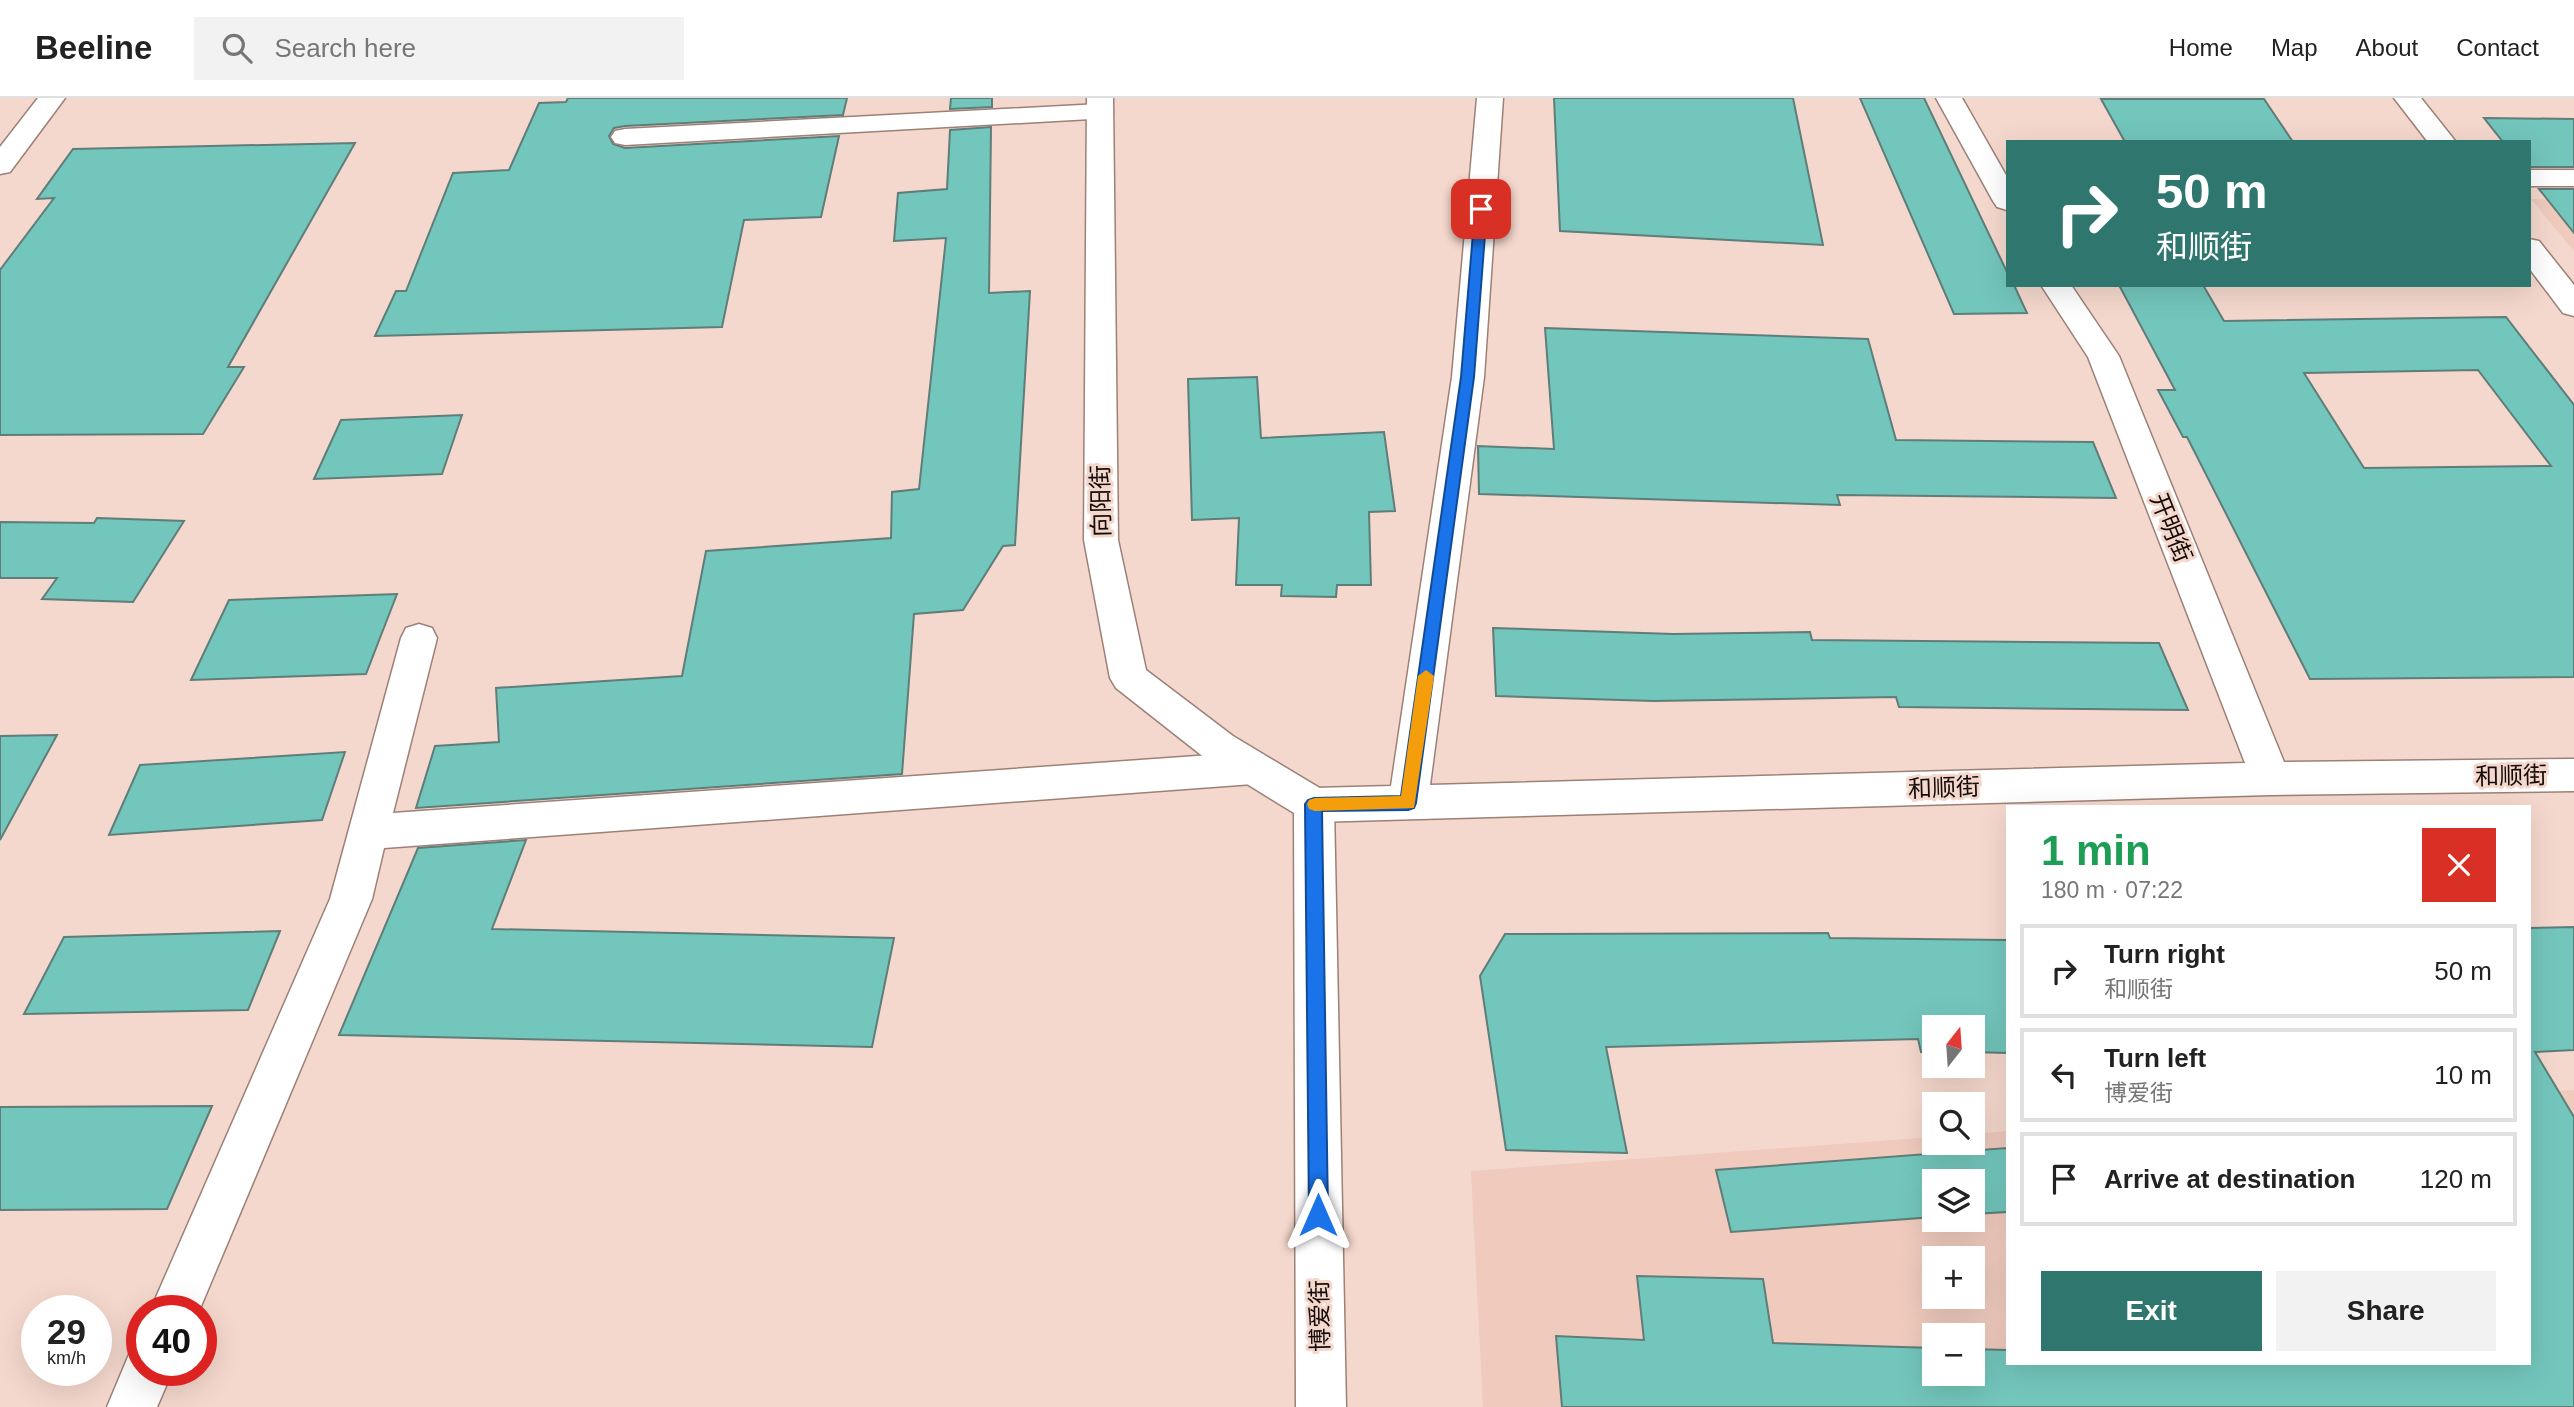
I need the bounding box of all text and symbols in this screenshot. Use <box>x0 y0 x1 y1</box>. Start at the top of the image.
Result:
search box <box>194 17 684 80</box>
text: Beeline <box>35 29 152 66</box>
icon: search <box>218 29 256 67</box>
text: Search here <box>274 33 416 63</box>
text: Home <box>2169 34 2233 61</box>
text: Map <box>2271 34 2318 61</box>
text: About <box>2356 34 2418 61</box>
text: Contact <box>2456 34 2539 61</box>
text: 50 m <box>2156 164 2268 218</box>
icon: right <box>2041 168 2132 259</box>
pin <box>1451 179 1511 239</box>
icon: arrive <box>1462 190 1500 228</box>
text: 和顺街 <box>2156 229 2252 265</box>
street label: 向阳街 <box>1086 465 1115 537</box>
street label: 开明街 <box>2145 489 2197 566</box>
street label: 和顺街 <box>2475 761 2547 790</box>
street label: 和顺街 <box>1908 773 1980 802</box>
text: 1 min <box>2041 827 2151 874</box>
button: close <box>2422 828 2496 902</box>
text: 180 m · 07:22 <box>2041 877 2183 903</box>
text: Turn right <box>2104 939 2225 969</box>
icon: right <box>2045 952 2083 990</box>
text: 50 m <box>2434 956 2492 986</box>
text: 和顺街 <box>2104 976 2173 1002</box>
north arrow <box>1922 1015 1984 1078</box>
map controls <box>1922 1015 1985 1386</box>
text: Turn left <box>2104 1043 2206 1073</box>
icon: left <box>2045 1056 2083 1094</box>
text: 10 m <box>2434 1060 2492 1090</box>
text: 博爱街 <box>2104 1080 2173 1106</box>
button: search <box>1922 1092 1985 1155</box>
icon: arrive <box>2045 1160 2083 1198</box>
text: Arrive at destination <box>2104 1164 2355 1194</box>
text: 120 m <box>2420 1164 2492 1194</box>
button: layers <box>1922 1169 1985 1232</box>
position arrow <box>1281 1178 1355 1252</box>
button: + <box>1922 1246 1985 1309</box>
button: Exit <box>2041 1271 2262 1351</box>
button: Share <box>2276 1271 2496 1351</box>
street label: 博爱街 <box>1305 1280 1334 1352</box>
speed limit sign: 40 <box>126 1295 217 1386</box>
text: 29 <box>47 1312 86 1351</box>
button: − <box>1922 1323 1985 1386</box>
text: km/h <box>47 1348 86 1368</box>

